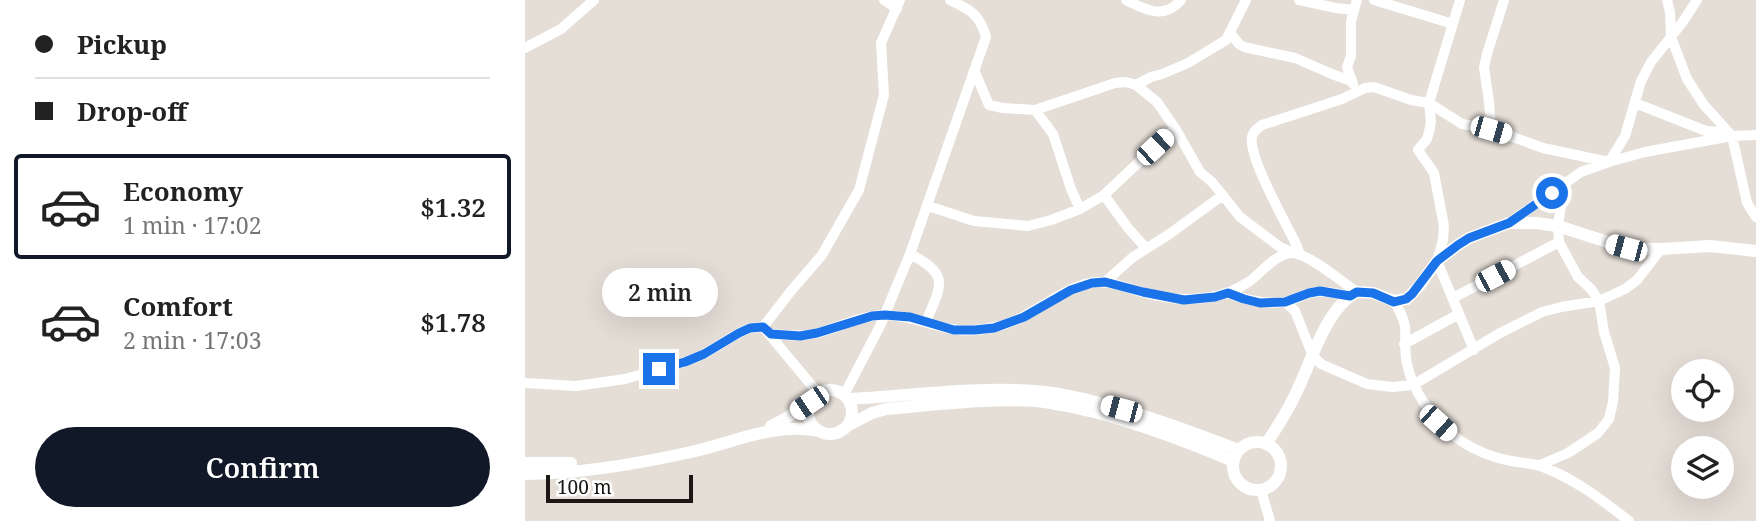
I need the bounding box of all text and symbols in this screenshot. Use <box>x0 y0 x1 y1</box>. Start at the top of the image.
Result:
text: Pickup <box>77 26 167 62</box>
text: Drop-off <box>77 93 187 129</box>
car <box>1468 114 1515 146</box>
car <box>1133 125 1178 169</box>
text: Economy <box>123 173 243 209</box>
icon: car <box>39 175 102 238</box>
route start <box>1536 177 1568 209</box>
text: $1.32 <box>420 189 486 225</box>
text: 1 min · 17:02 <box>123 209 261 241</box>
car <box>1603 232 1650 264</box>
car <box>1472 257 1519 295</box>
callout: 2 min <box>601 268 717 316</box>
text: 2 min <box>628 276 692 308</box>
text: Comfort <box>123 288 233 324</box>
icon: car <box>39 290 102 353</box>
text: $1.78 <box>420 304 486 340</box>
text: 2 min · 17:03 <box>123 324 261 356</box>
route end <box>643 353 675 385</box>
map controls <box>1671 359 1734 499</box>
button: locate <box>1671 359 1734 422</box>
car <box>786 383 833 423</box>
car <box>1098 393 1145 425</box>
car <box>1416 401 1461 445</box>
button: Confirm <box>35 427 490 507</box>
button: layers <box>1671 436 1734 499</box>
scale bar <box>546 472 693 504</box>
text: 100 m <box>557 474 612 500</box>

